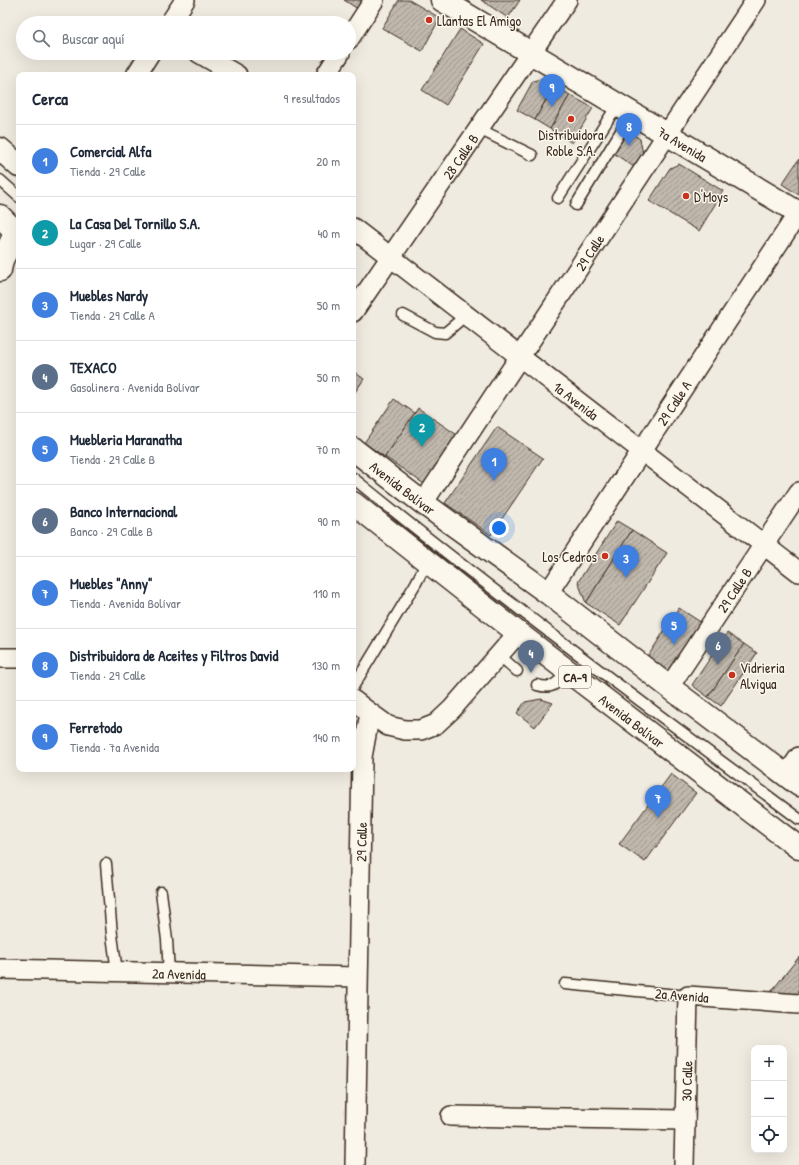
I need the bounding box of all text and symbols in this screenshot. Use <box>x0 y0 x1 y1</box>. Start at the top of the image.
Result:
place label: Llantas El Amigo <box>437 11 522 31</box>
marker: Llantas El Amigo <box>424 15 434 25</box>
search box <box>16 16 356 60</box>
icon: search <box>30 27 52 49</box>
text: Buscar aquí <box>62 28 125 49</box>
pin: 9 <box>539 74 565 107</box>
text: Cerca <box>32 87 68 110</box>
text: 9 resultados <box>284 89 340 107</box>
pin: 8 <box>616 113 642 146</box>
marker: Distribuidora Roble S.A. <box>566 114 576 124</box>
street label: 7a Avenida <box>654 121 711 166</box>
place label: Distribuidora Roble S.A. <box>538 125 604 160</box>
street label: 28 Calle B <box>438 130 482 183</box>
text: Comercial Alfa <box>70 141 151 162</box>
text: 1 <box>43 152 47 170</box>
text: 20 m <box>316 152 340 170</box>
text: Tienda · 29 Calle <box>70 162 146 180</box>
place label: D'Moys <box>694 187 728 207</box>
marker: D'Moys <box>681 191 691 201</box>
text: La Casa Del Tornillo S.A. <box>70 213 200 234</box>
text: 2 <box>42 224 48 242</box>
text: 40 m <box>317 224 340 242</box>
street label: 29 Calle <box>570 230 608 274</box>
text: Lugar · 29 Calle <box>70 234 141 252</box>
text: Muebles Nardy <box>70 285 148 306</box>
text: 3 <box>42 296 48 314</box>
text: 50 m <box>317 296 340 314</box>
text: Tienda · 29 Calle A <box>70 306 155 324</box>
text: TEXACO <box>70 357 117 378</box>
text: 4 <box>43 368 47 386</box>
text: 50 m <box>317 368 340 386</box>
street label: 29 Calle A <box>652 376 695 429</box>
street label: 1a Avenida <box>550 377 603 424</box>
text: Gasolinera · Avenida Bolívar <box>70 378 200 396</box>
pin: 2 <box>409 414 435 447</box>
text: Muebleria Maranatha <box>70 429 182 450</box>
text: 5 <box>42 440 48 458</box>
text: 70 m <box>316 440 340 458</box>
pin: 1 <box>481 448 507 481</box>
text: Tienda · 29 Calle B <box>70 450 155 468</box>
street label: Avenida Bolívar <box>366 456 440 519</box>
text: Banco Internacional <box>70 501 177 522</box>
text: 6 <box>42 512 48 530</box>
text: 90 m <box>318 512 340 530</box>
your location <box>489 518 509 538</box>
text: Banco · 29 Calle B <box>70 522 153 540</box>
pin: 3 <box>613 545 639 578</box>
place label: Los Cedros <box>542 547 597 566</box>
marker: Los Cedros <box>600 551 610 561</box>
street label: 29 Calle B <box>712 564 756 616</box>
text: Muebles "Anny" <box>70 573 153 594</box>
text: 7 <box>42 584 48 602</box>
text: 110 m <box>313 584 340 602</box>
text: Tienda · Avenida Bolívar <box>70 594 181 612</box>
pin: 5 <box>661 612 687 645</box>
pin: 6 <box>705 632 731 665</box>
pin: 4 <box>518 640 544 673</box>
text: Distribuidora de Aceites y Filtros David <box>70 645 278 666</box>
text: 8 <box>42 656 48 674</box>
text: 130 m <box>312 656 340 674</box>
place label: Vidrieria Alvigua <box>740 658 785 694</box>
text: Tienda · 29 Calle <box>70 666 146 684</box>
road number: CA-9 <box>559 666 591 688</box>
marker: Vidrieria Alvigua <box>727 670 737 680</box>
street label: Avenida Bolívar <box>596 689 669 752</box>
text: Ferretodo <box>70 717 122 738</box>
text: 9 <box>43 728 47 746</box>
text: 140 m <box>313 728 340 746</box>
text: Tienda · 7a Avenida <box>70 738 159 756</box>
pin: 7 <box>645 785 671 818</box>
street label: 29 Calle <box>351 822 370 862</box>
street label: 2a Avenida <box>152 963 207 983</box>
street label: 2a Avenida <box>654 983 710 1007</box>
map controls <box>751 1045 787 1153</box>
button: + <box>751 1045 787 1081</box>
street label: 30 Calle <box>676 1060 696 1102</box>
button: − <box>751 1081 787 1117</box>
button: locate <box>751 1117 787 1153</box>

